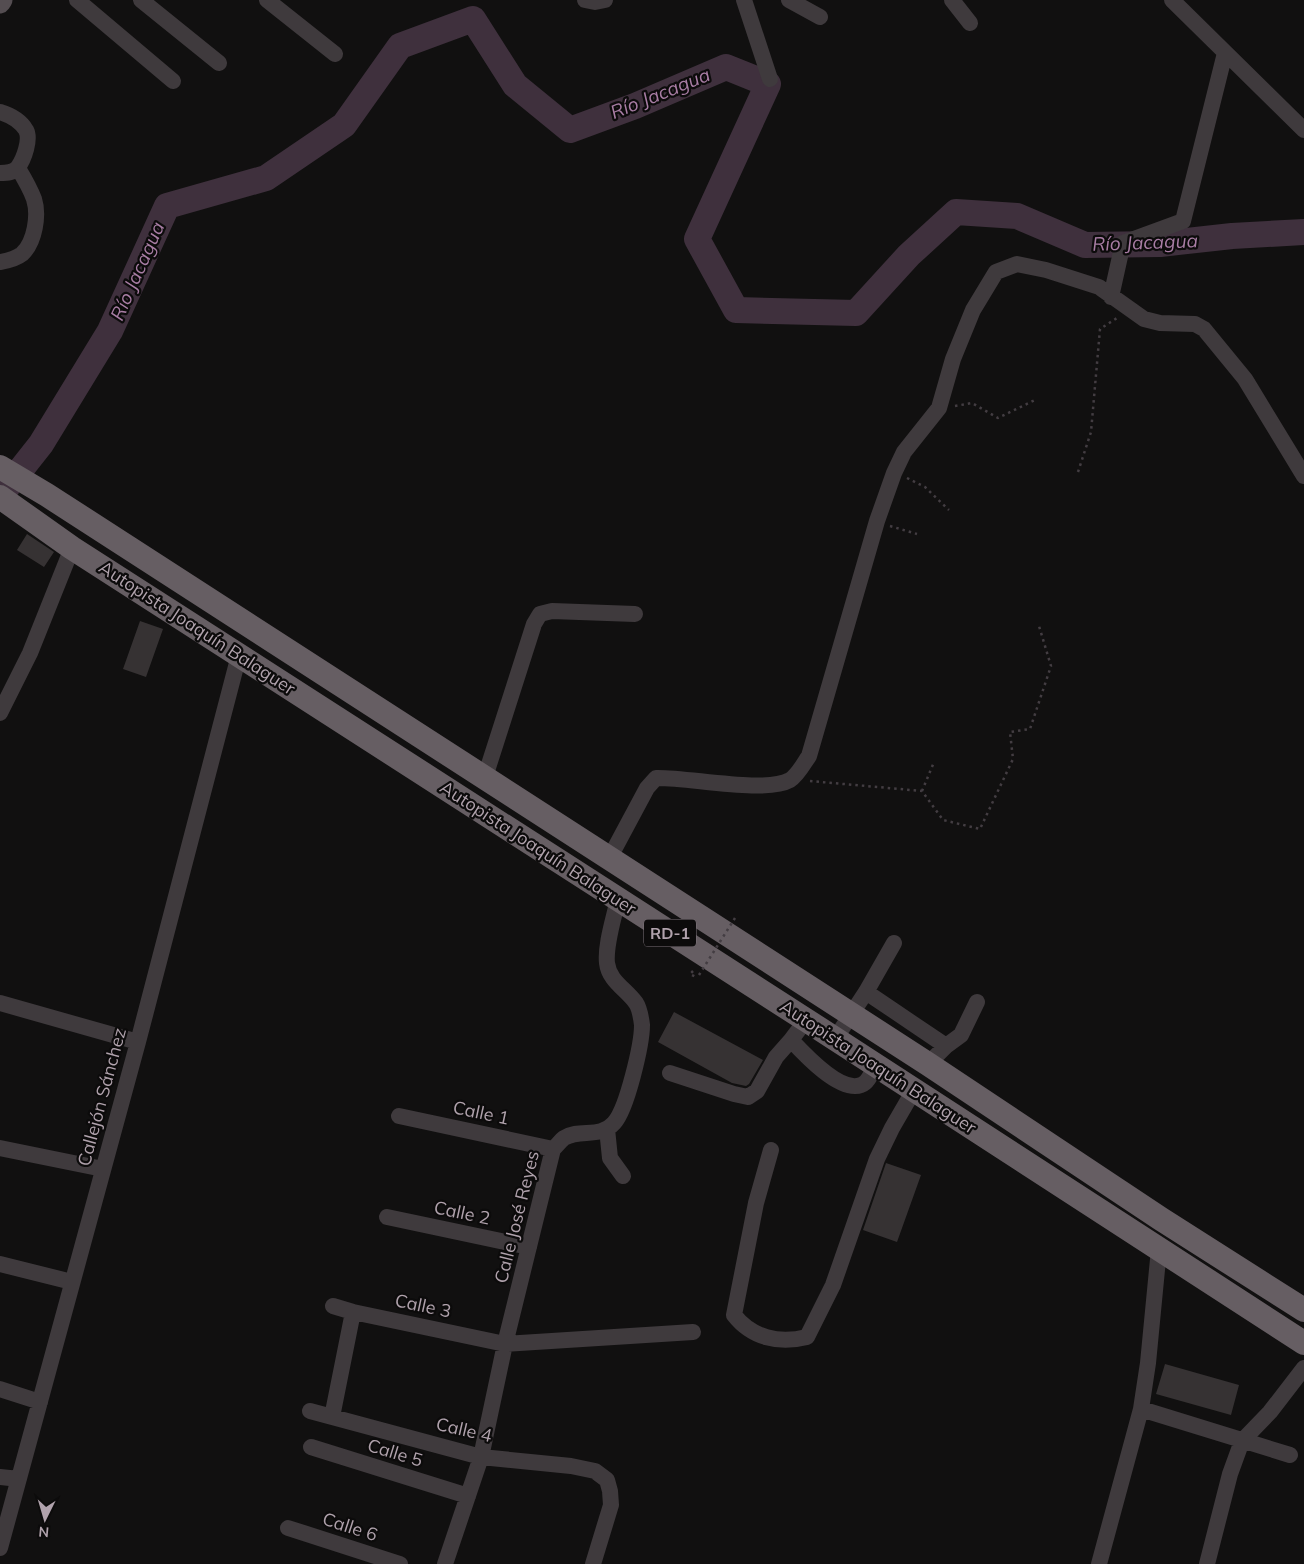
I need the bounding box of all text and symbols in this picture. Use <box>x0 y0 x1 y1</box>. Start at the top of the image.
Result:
water label: Río Jacagua <box>607 62 713 124</box>
water label: Río Jacagua <box>105 218 169 324</box>
water label: Río Jacagua <box>1092 228 1198 256</box>
street label: Autopista Joaquín Balaguer <box>95 556 300 700</box>
street label: Autopista Joaquín Balaguer <box>436 776 641 920</box>
road number: RD-1 <box>644 920 696 946</box>
street label: Autopista Joaquín Balaguer <box>776 995 981 1139</box>
street label: Callejón Sánchez <box>72 1025 131 1168</box>
street label: Calle 1 <box>451 1095 511 1130</box>
street label: Calle José Reyes <box>489 1148 544 1285</box>
street label: Calle 2 <box>432 1195 492 1230</box>
street label: Calle 3 <box>393 1288 453 1323</box>
street label: Calle 4 <box>434 1412 494 1447</box>
street label: Calle 5 <box>365 1433 426 1472</box>
north arrow <box>20 1494 70 1544</box>
street label: Calle 6 <box>320 1507 381 1546</box>
text: N <box>38 1523 50 1541</box>

